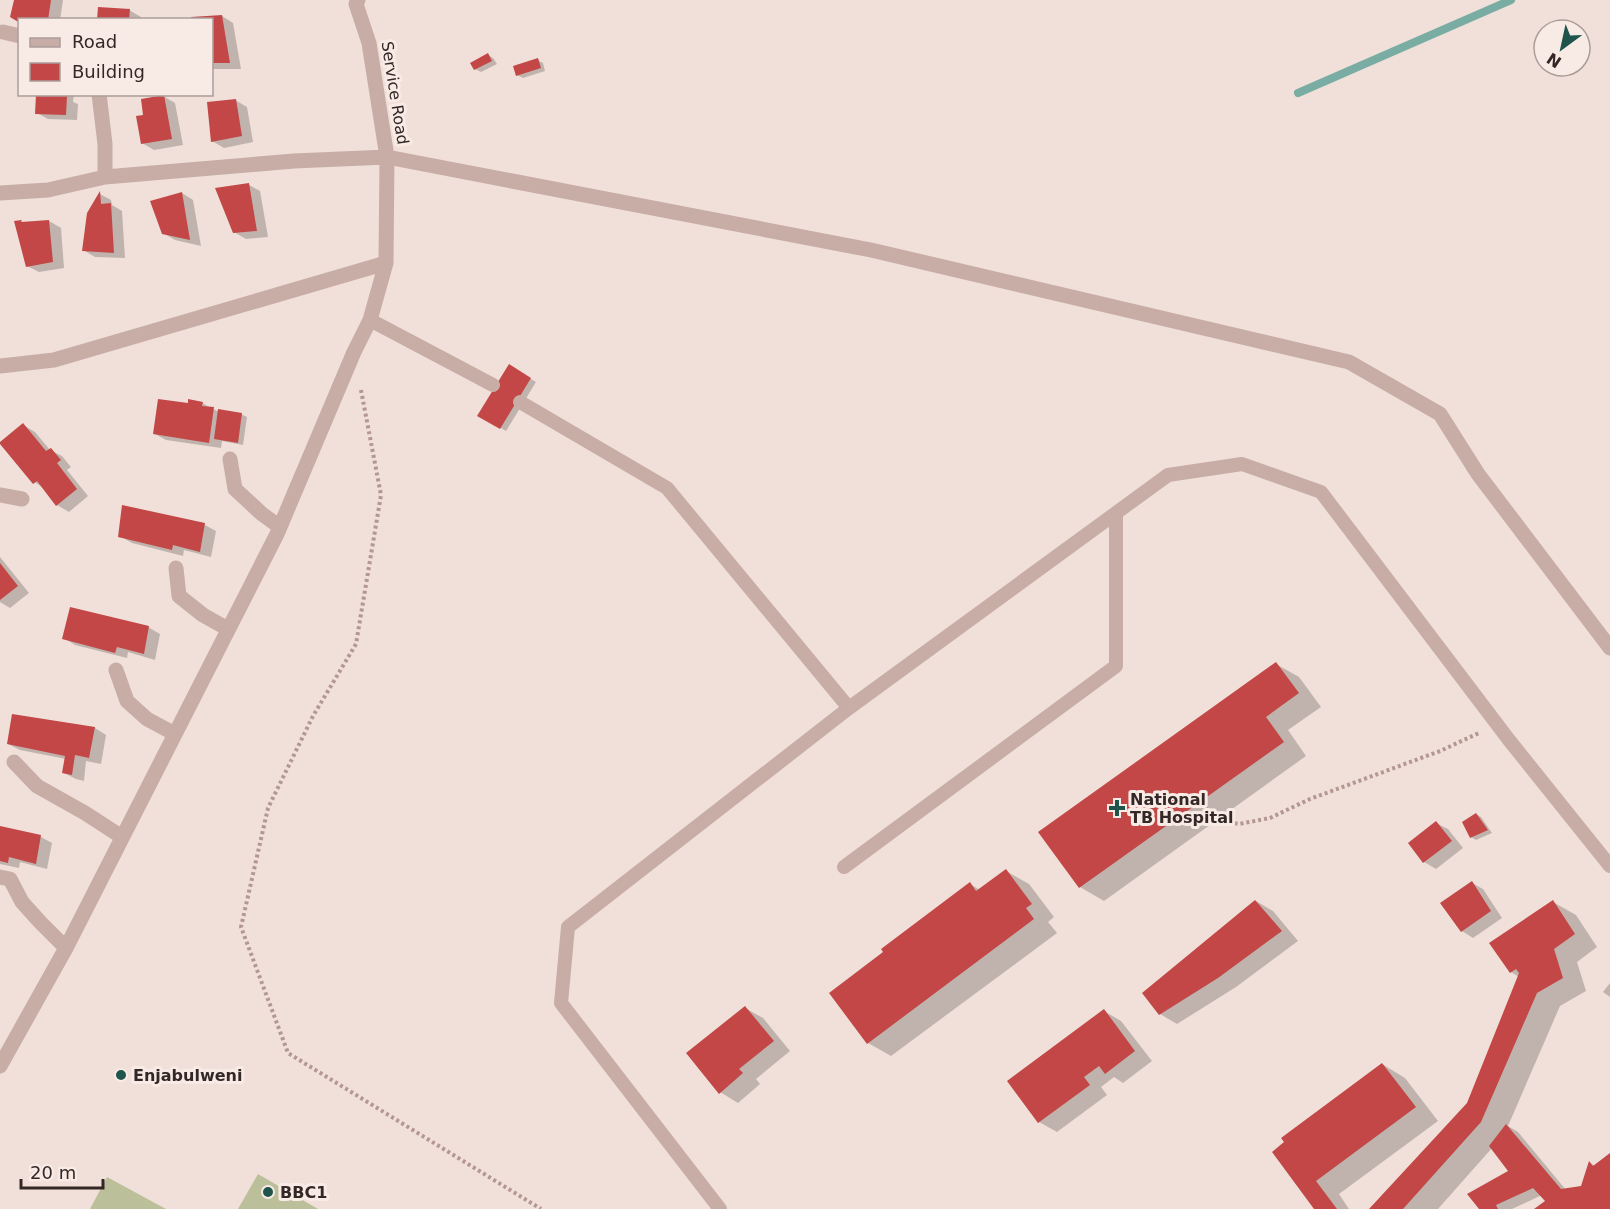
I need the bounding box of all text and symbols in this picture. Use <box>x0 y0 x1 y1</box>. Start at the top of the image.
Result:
legend <box>18 18 213 96</box>
north arrow <box>1532 18 1592 78</box>
text: Road <box>72 31 117 52</box>
street label: Service Road <box>377 40 413 146</box>
text: N <box>1543 49 1565 72</box>
text: Building <box>72 61 145 82</box>
place label: National TB Hospital <box>1130 790 1233 827</box>
marker: National TB Hospital <box>1108 799 1126 817</box>
place label: Enjabulweni <box>133 1066 242 1085</box>
marker: Enjabulweni <box>114 1068 128 1082</box>
scale bar <box>21 1152 104 1190</box>
text: 20 m <box>30 1162 76 1183</box>
place label: BBC1 <box>280 1183 327 1202</box>
marker: BBC1 <box>261 1185 275 1199</box>

